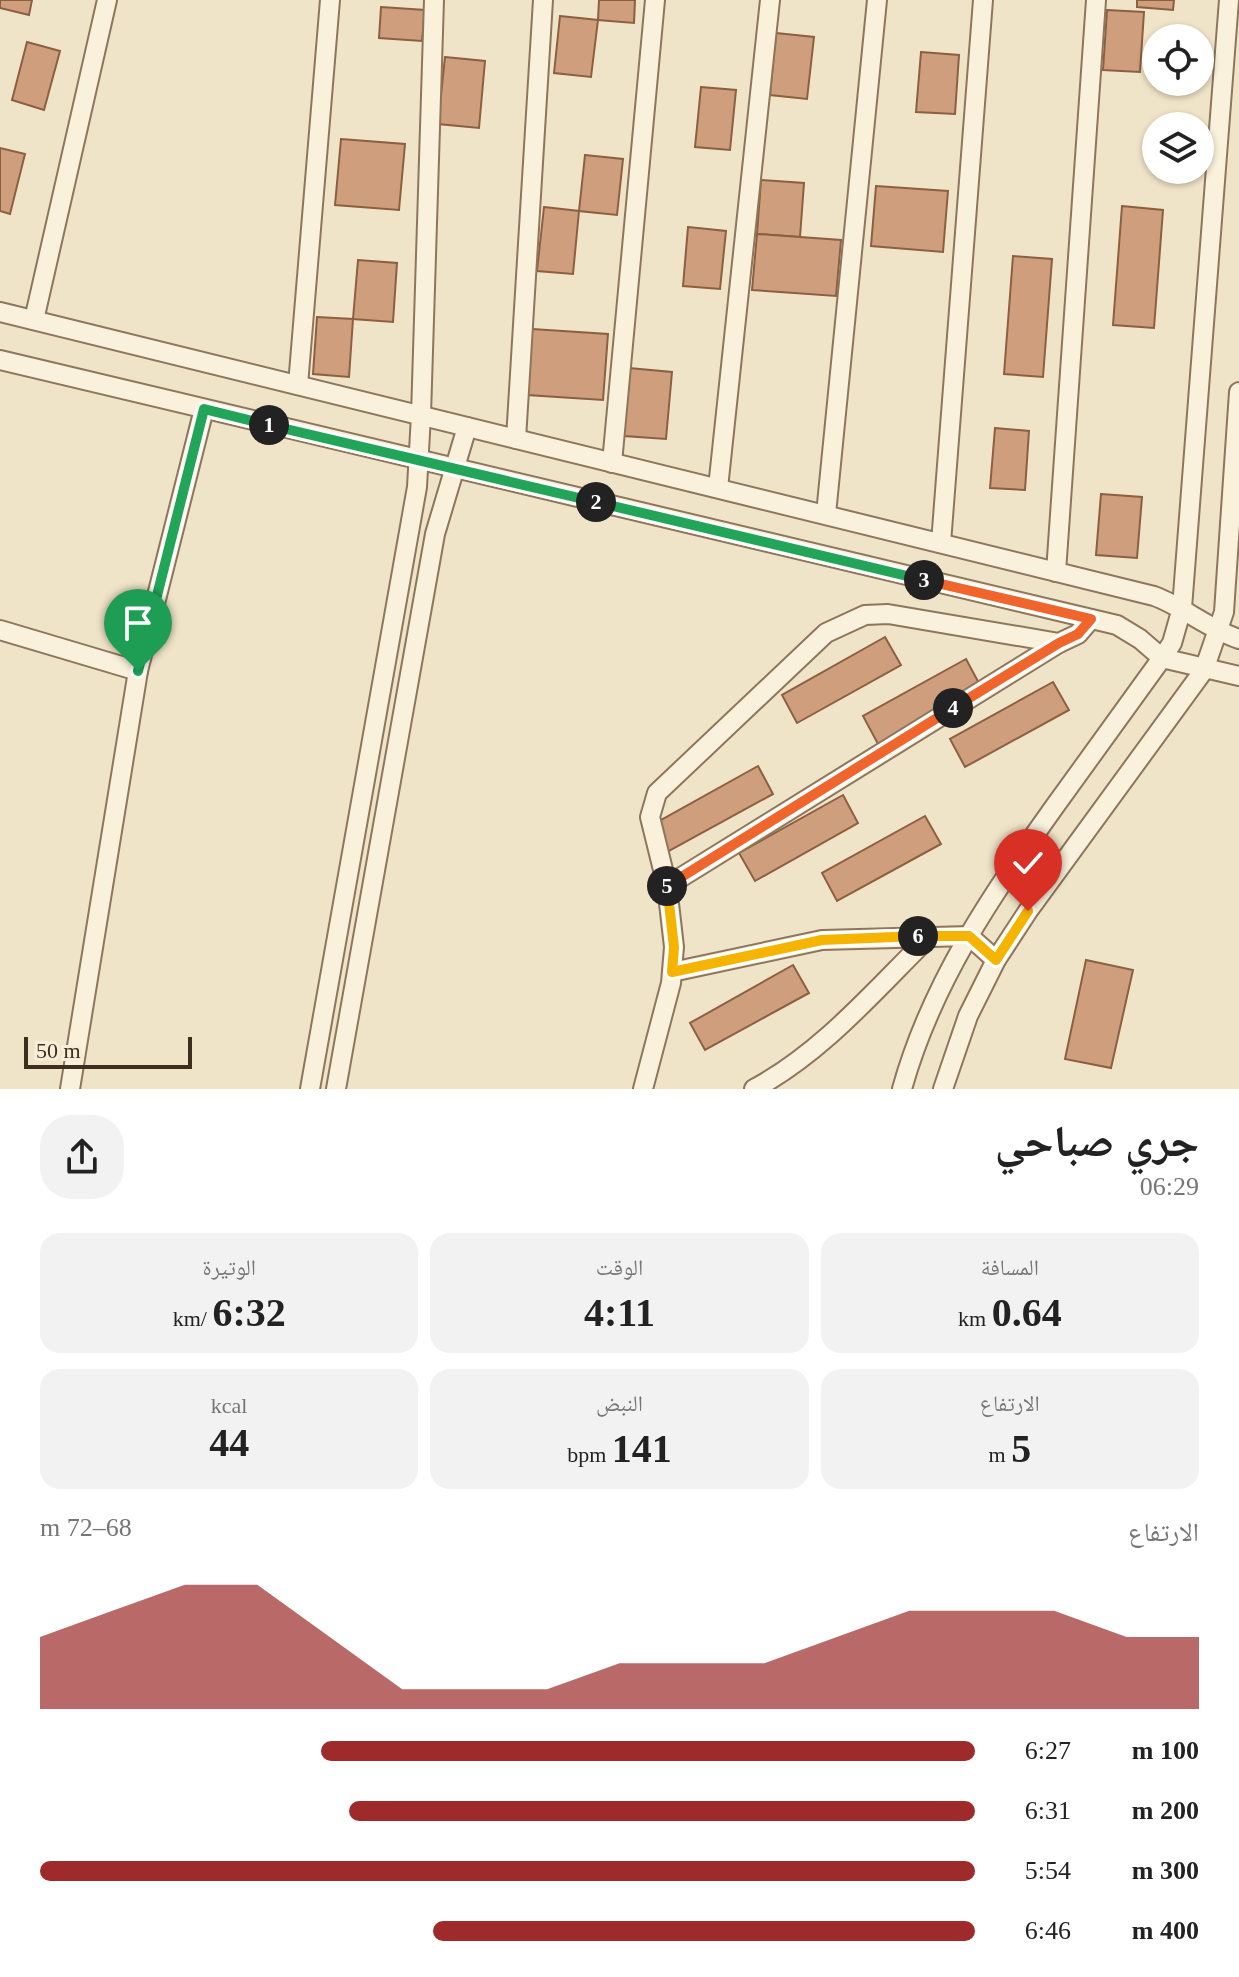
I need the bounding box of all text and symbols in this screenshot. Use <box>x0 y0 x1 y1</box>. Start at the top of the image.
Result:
map controls <box>1142 24 1214 184</box>
button: locate <box>1142 24 1214 96</box>
button: layers <box>1142 112 1214 184</box>
pin: 1 <box>249 405 289 445</box>
text: 1 <box>264 412 275 437</box>
pin: 2 <box>576 482 616 522</box>
text: 2 <box>591 489 602 514</box>
pin: 3 <box>904 560 944 600</box>
text: 3 <box>919 567 930 592</box>
pin <box>104 589 172 671</box>
icon: arrive <box>116 601 160 645</box>
pin: 4 <box>933 688 973 728</box>
text: 4 <box>948 695 959 720</box>
pin <box>994 829 1062 911</box>
icon: check <box>1006 841 1050 885</box>
pin: 5 <box>647 866 687 906</box>
text: 5 <box>662 873 673 898</box>
pin: 6 <box>898 916 938 956</box>
text: 6 <box>913 923 924 948</box>
scale bar <box>24 1033 192 1069</box>
text: 50 m <box>36 1038 81 1063</box>
button: share <box>40 1115 124 1199</box>
text: جري صباحي <box>995 1117 1199 1166</box>
text: 06:29 <box>1140 1172 1199 1201</box>
text: الوتيرة <box>202 1255 256 1280</box>
text: الوقت <box>596 1255 643 1280</box>
text: المسافة <box>981 1255 1039 1280</box>
text: 6:32 <box>212 1290 286 1335</box>
text: 4:11 <box>584 1290 655 1335</box>
text: 0.64 <box>992 1290 1062 1335</box>
text: /km <box>173 1306 212 1331</box>
text: km <box>958 1306 992 1331</box>
text: النبض <box>596 1391 643 1416</box>
text: الارتفاع <box>980 1391 1040 1416</box>
text: kcal <box>211 1393 248 1418</box>
text: 44 <box>209 1420 249 1465</box>
text: 141 <box>612 1426 672 1471</box>
text: 5 <box>1011 1426 1031 1471</box>
text: bpm <box>567 1442 612 1467</box>
text: m <box>989 1442 1011 1467</box>
text: 68–72 m <box>40 1513 132 1542</box>
text: الارتفاع <box>1128 1518 1199 1547</box>
text: 6:27 <box>1025 1736 1071 1765</box>
text: 100 m <box>1132 1736 1199 1765</box>
text: 6:31 <box>1025 1796 1071 1825</box>
text: 200 m <box>1132 1796 1199 1825</box>
text: 5:54 <box>1025 1856 1071 1885</box>
text: 300 m <box>1132 1856 1199 1885</box>
text: 6:46 <box>1025 1916 1071 1945</box>
text: 400 m <box>1132 1916 1199 1945</box>

